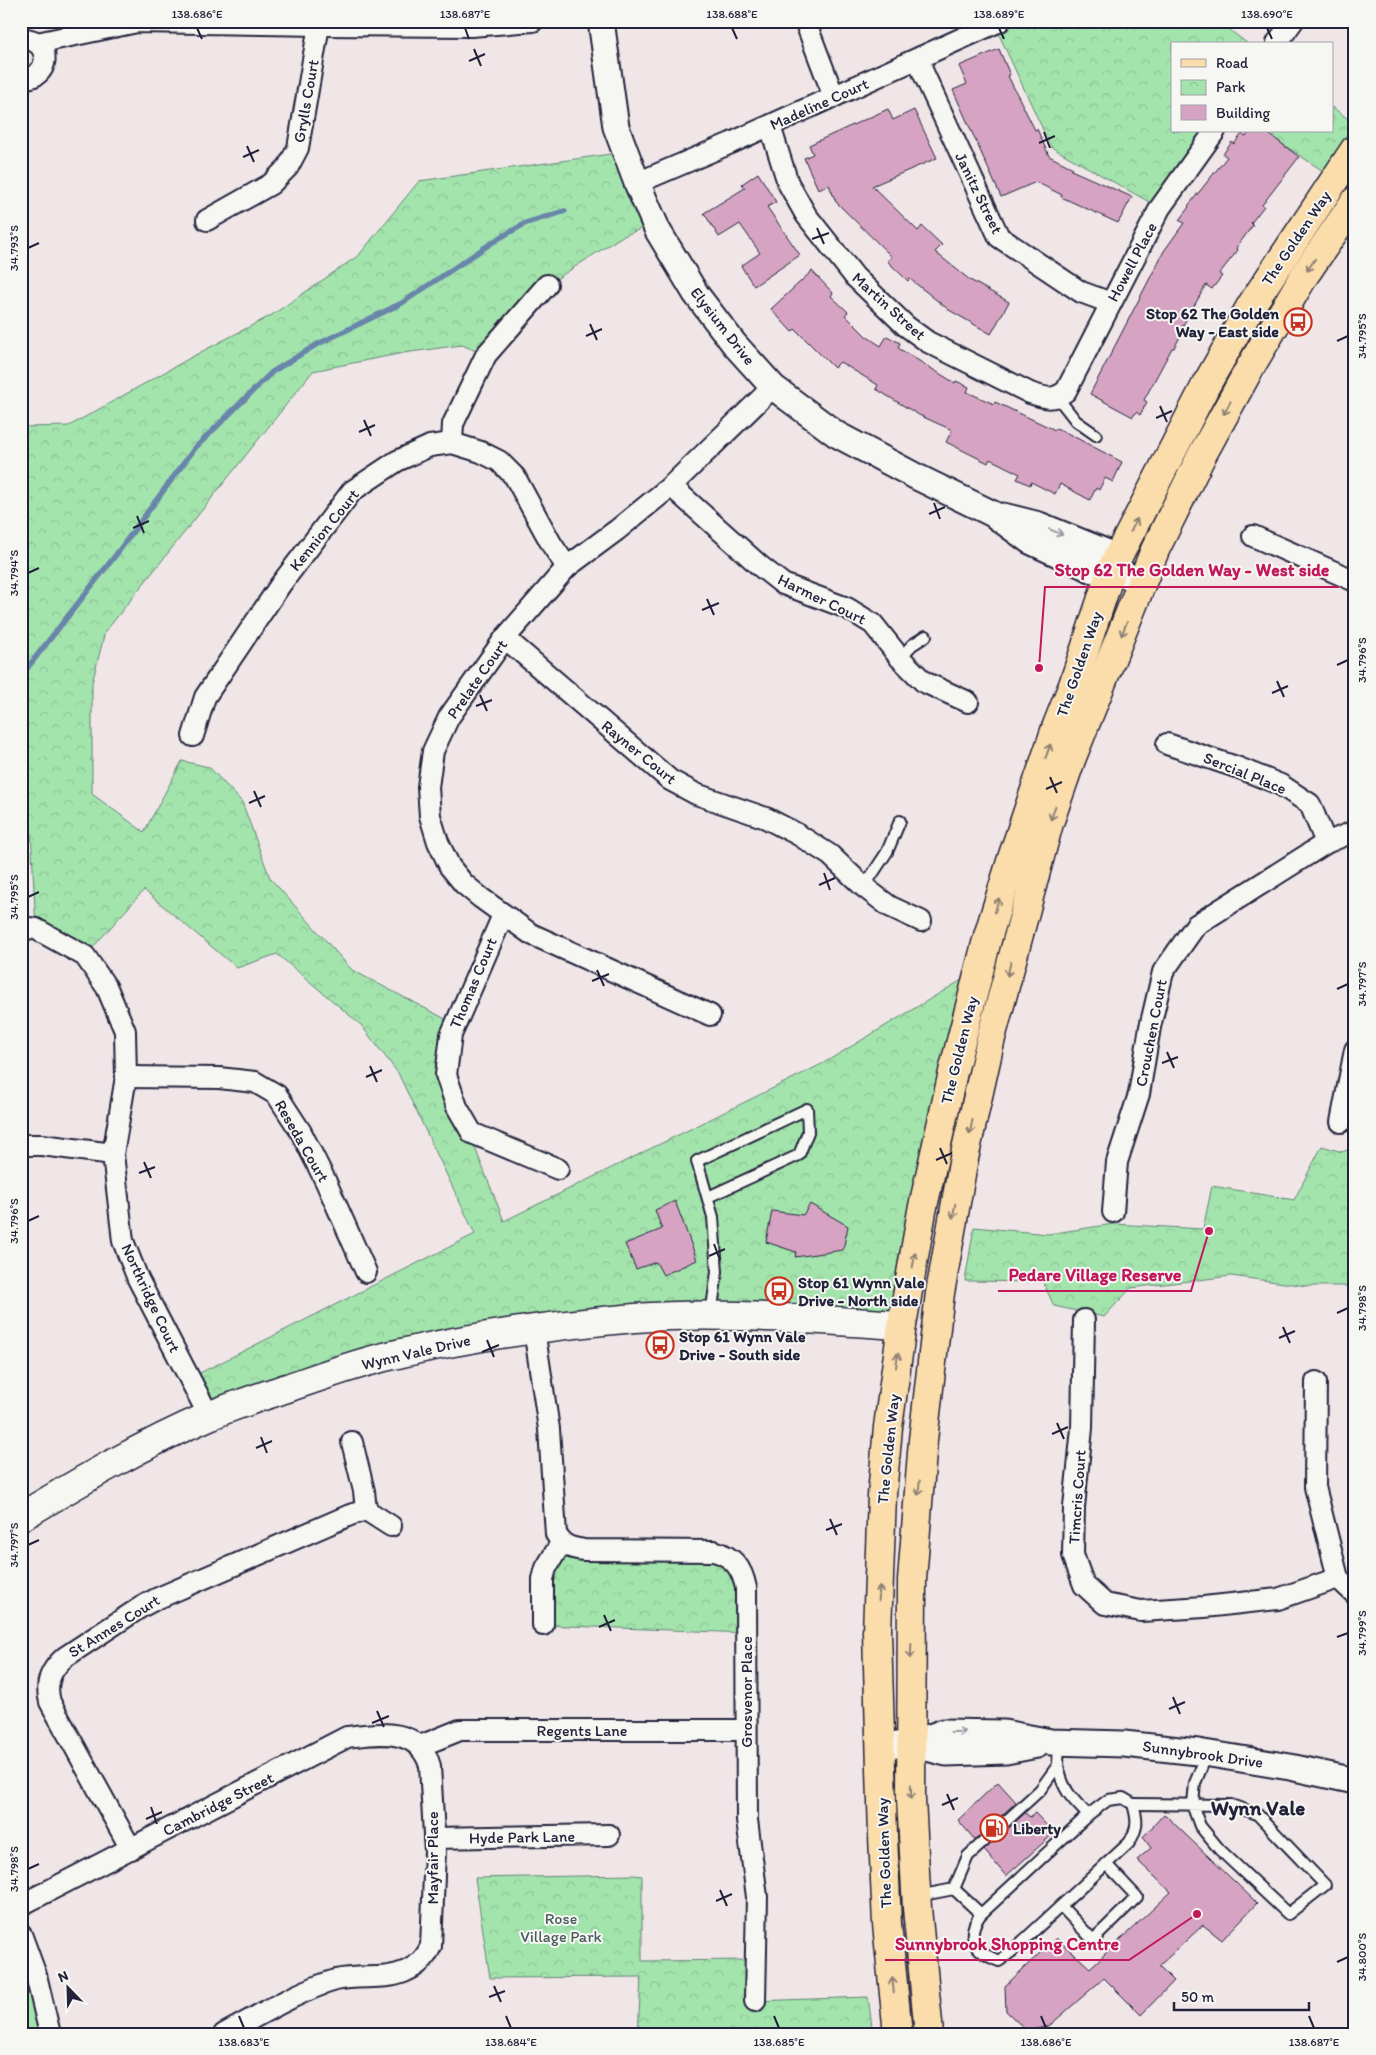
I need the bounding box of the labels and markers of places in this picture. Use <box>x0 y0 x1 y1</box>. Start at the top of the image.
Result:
place label: Stop 62 The Golden Way - East side <box>1146 304 1280 342</box>
bus stop icon: Stop 62 The Golden Way - East side <box>1283 307 1313 337</box>
callout: Stop 62 The Golden Way - West side <box>1045 554 1339 587</box>
callout: Pedare Village Reserve <box>998 1258 1191 1291</box>
place label: Stop 61 Wynn Vale Drive - North side <box>798 1273 925 1310</box>
bus stop icon: Stop 61 Wynn Vale Drive - North side <box>764 1276 794 1306</box>
place label: Stop 61 Wynn Vale Drive - South side <box>679 1327 806 1364</box>
bus stop icon: Stop 61 Wynn Vale Drive - South side <box>645 1330 675 1360</box>
fuel station icon: Liberty <box>979 1813 1009 1843</box>
place label: Liberty <box>1013 1819 1061 1839</box>
callout: Sunnybrook Shopping Centre <box>885 1927 1129 1960</box>

